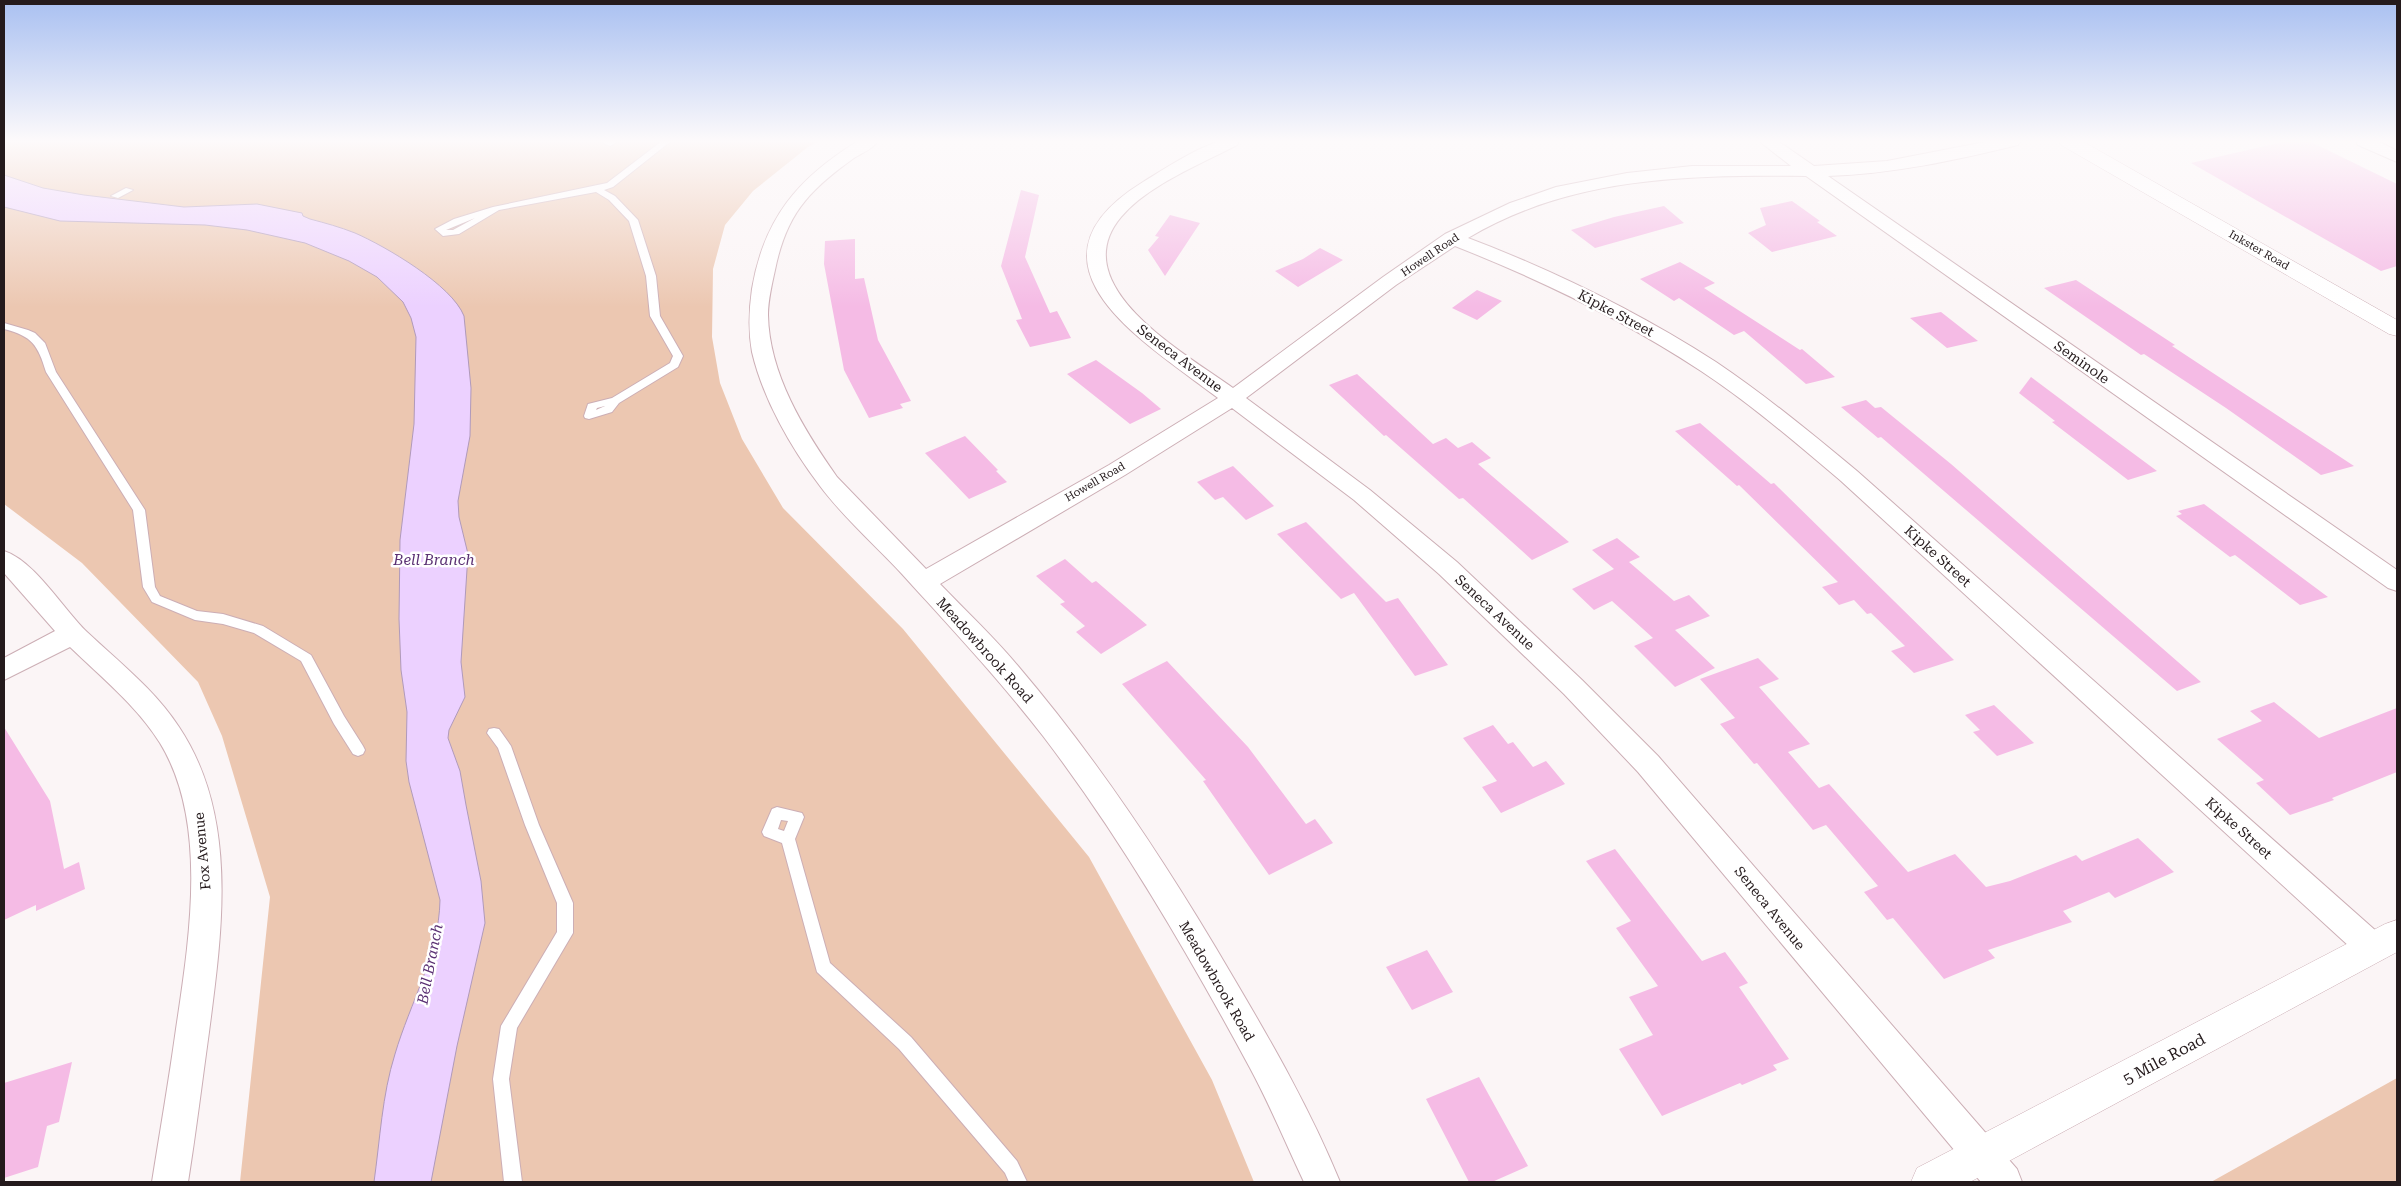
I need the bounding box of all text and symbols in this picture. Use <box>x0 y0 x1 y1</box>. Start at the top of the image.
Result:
street label: Inkster Road <box>2227 227 2291 273</box>
street label: Howell Road <box>1399 231 1461 279</box>
street label: Kipke Street <box>1575 286 1657 340</box>
street label: Seneca Avenue <box>1134 321 1226 395</box>
street label: Seminole <box>2051 337 2113 387</box>
street label: Howell Road <box>1063 460 1127 504</box>
street label: Kipke Street <box>1902 522 1974 590</box>
water label: Bell Branch <box>392 551 475 569</box>
street label: Seneca Avenue <box>1452 571 1538 653</box>
street label: Meadowbrook Road <box>934 594 1036 706</box>
street label: Kipke Street <box>2203 794 2275 862</box>
street label: Fox Avenue <box>191 811 213 891</box>
street label: Seneca Avenue <box>1732 863 1809 953</box>
street label: Meadowbrook Road <box>1176 918 1258 1044</box>
water label: Bell Branch <box>413 922 447 1007</box>
street label: 5 Mile Road <box>2120 1029 2208 1089</box>

